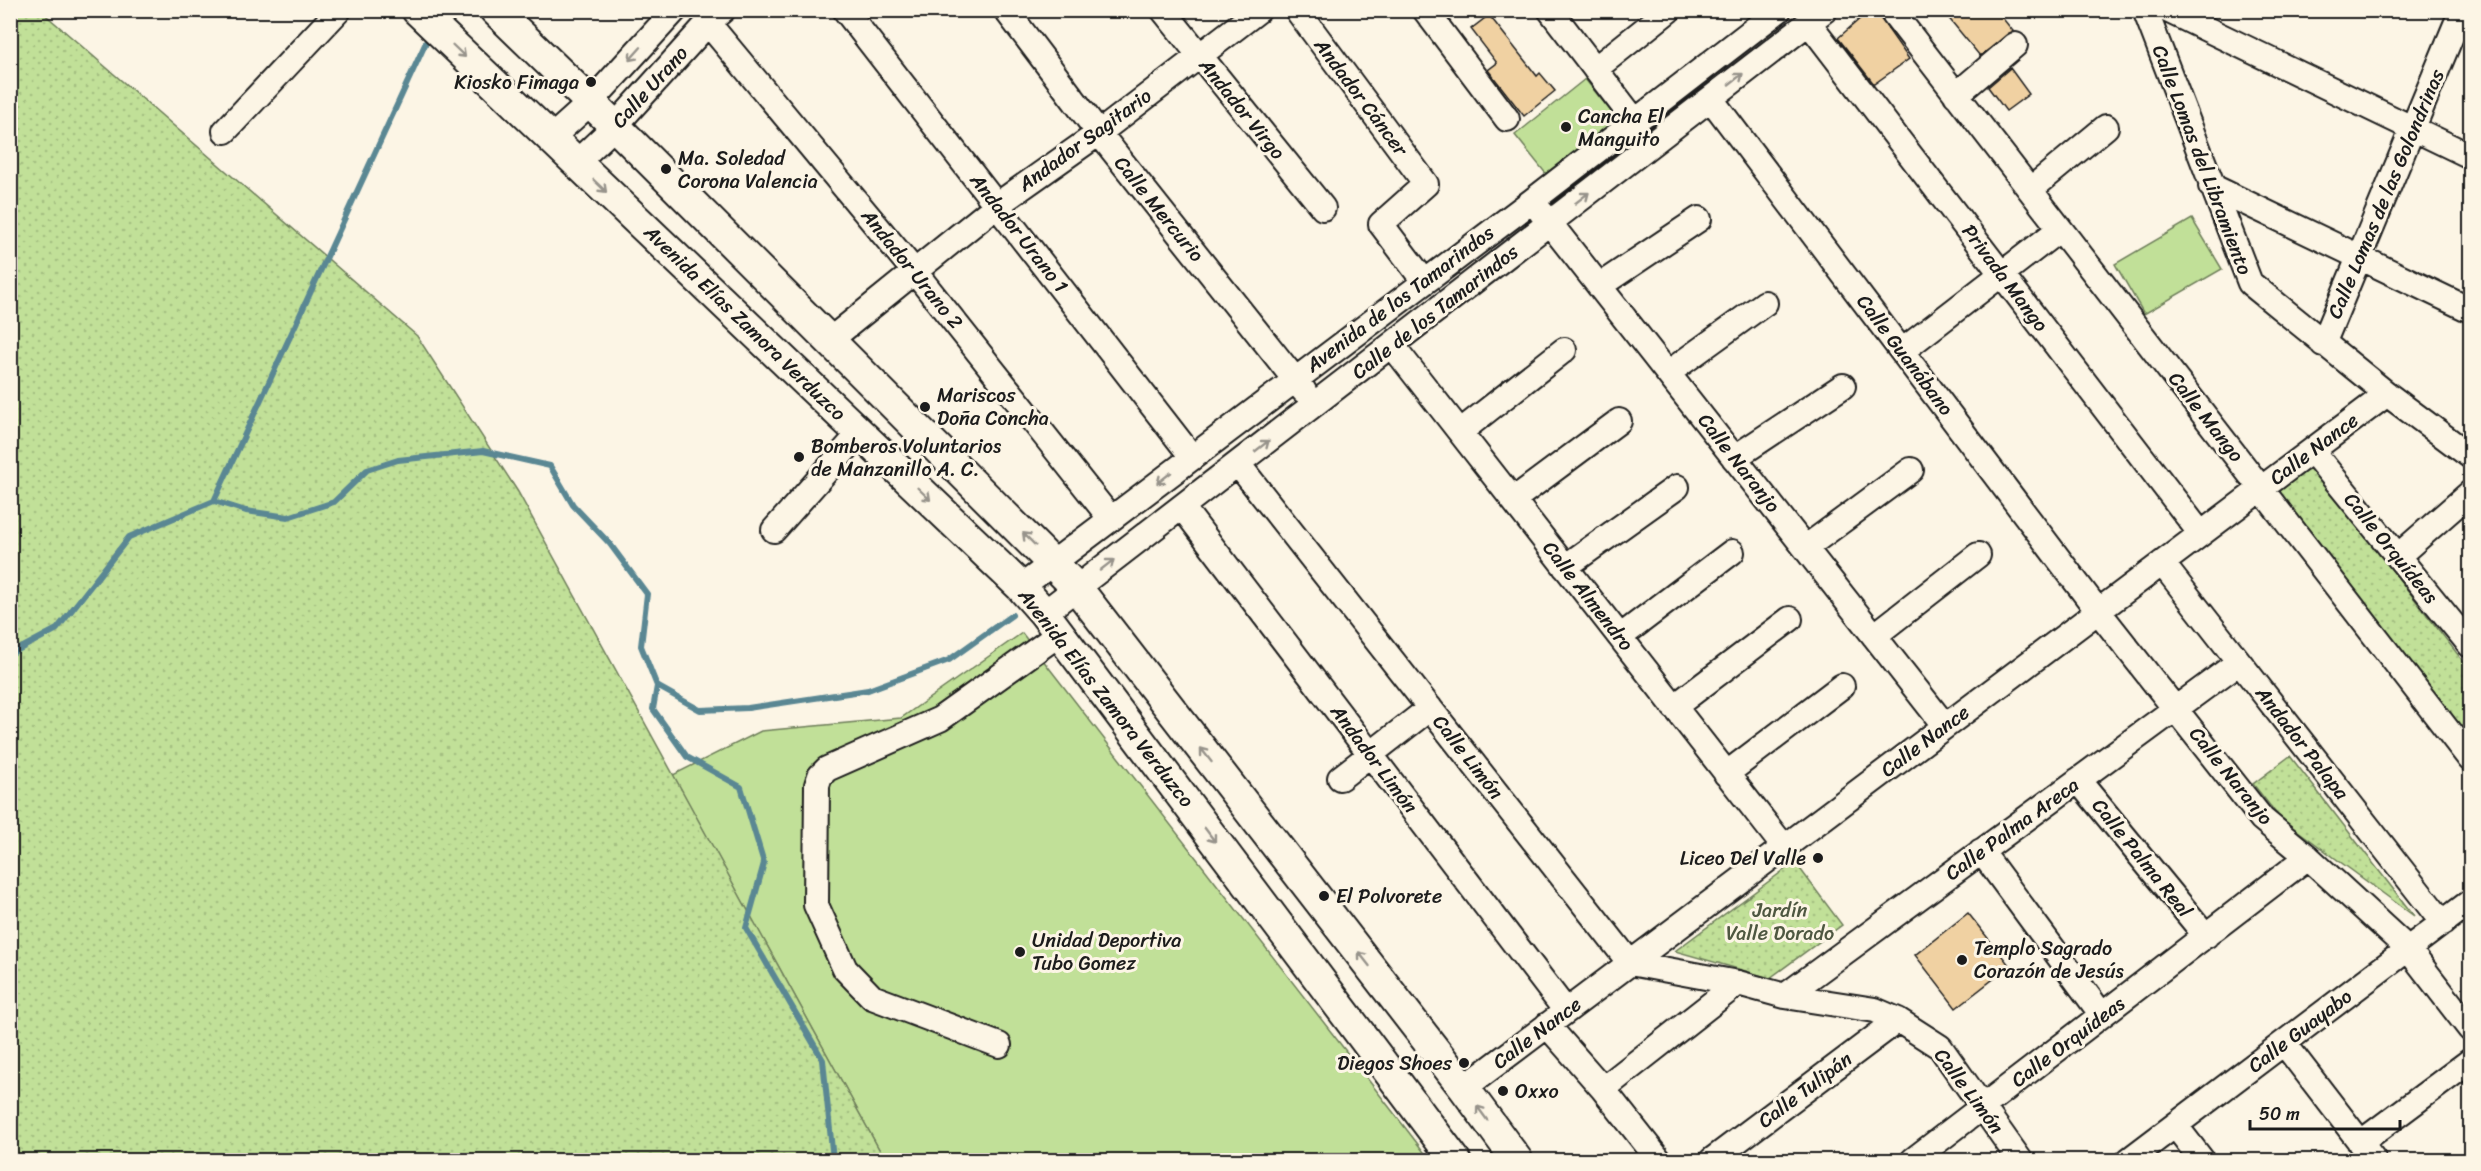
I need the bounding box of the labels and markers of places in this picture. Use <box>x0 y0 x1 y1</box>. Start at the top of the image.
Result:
place label: Kiosko Fimaga <box>454 65 579 100</box>
marker: Kiosko Fimaga <box>584 75 598 89</box>
place label: Cancha El Manguito <box>1578 99 1665 157</box>
marker: Cancha El Manguito <box>1559 120 1573 134</box>
place label: Ma. Soledad Corona Valencia <box>678 141 818 199</box>
marker: Ma. Soledad Corona Valencia <box>659 162 673 176</box>
place label: Mariscos Doña Concha <box>937 378 1049 436</box>
marker: Mariscos Doña Concha <box>918 400 932 414</box>
place label: Bomberos Voluntarios de Manzanillo A. C. <box>811 429 1002 487</box>
marker: Bomberos Voluntarios de Manzanillo A. C. <box>792 450 806 464</box>
place label: Liceo Del Valle <box>1680 841 1806 876</box>
marker: Liceo Del Valle <box>1811 851 1825 865</box>
place label: El Polvorete <box>1336 879 1442 914</box>
marker: El Polvorete <box>1317 889 1331 903</box>
place label: Unidad Deportiva Tubo Gomez <box>1032 923 1181 981</box>
place label: Templo Sagrado Corazón de Jesús <box>1974 931 2125 989</box>
marker: Unidad Deportiva Tubo Gomez <box>1013 945 1027 959</box>
marker: Templo Sagrado Corazón de Jesús <box>1955 953 1969 967</box>
place label: Diegos Shoes <box>1337 1046 1453 1081</box>
marker: Diegos Shoes <box>1457 1056 1471 1070</box>
place label: Oxxo <box>1515 1074 1559 1109</box>
marker: Oxxo <box>1496 1084 1510 1098</box>

